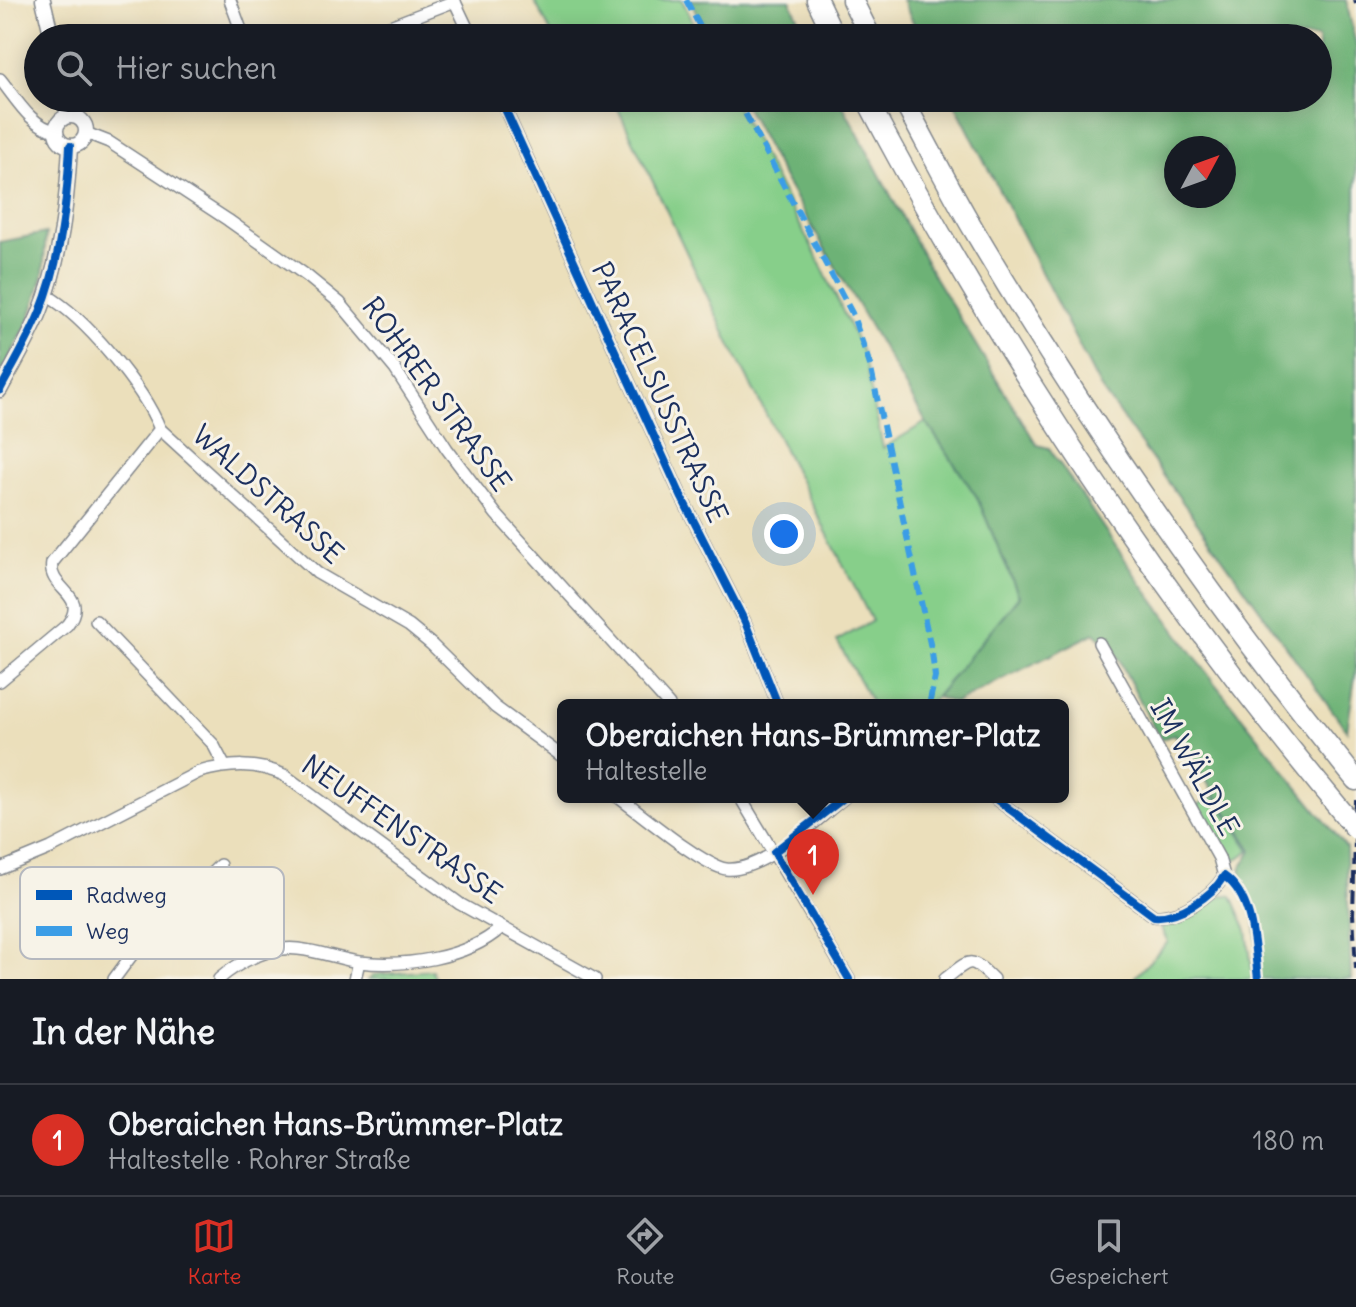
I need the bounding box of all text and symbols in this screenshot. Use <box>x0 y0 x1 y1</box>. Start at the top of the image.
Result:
search box <box>24 24 1332 112</box>
icon: search <box>52 46 96 90</box>
text: Hier suchen <box>116 49 277 87</box>
north arrow <box>1164 136 1236 208</box>
street label: PARACELSUSSTRASSE <box>584 256 736 528</box>
street label: ROHRER STRASSE <box>354 290 520 498</box>
street label: WALDSTRASSE <box>185 417 351 571</box>
your location <box>764 514 804 554</box>
street label: IM WÄLDLE <box>1143 692 1248 842</box>
popup <box>557 699 1069 803</box>
text: Oberaichen Hans-Brümmer-Platz <box>585 716 1041 754</box>
street label: NEUFFENSTRASSE <box>295 747 509 911</box>
text: Haltestelle <box>585 754 707 787</box>
pin: 1 <box>787 829 839 895</box>
legend <box>20 867 284 959</box>
text: Radweg <box>86 881 167 909</box>
text: Weg <box>86 917 129 945</box>
text: In der Nähe <box>32 1010 215 1053</box>
text: Oberaichen Hans-Brümmer-Platz <box>108 1105 563 1143</box>
text: 1 <box>53 1124 63 1157</box>
text: 180 m <box>1253 1124 1324 1157</box>
text: Haltestelle · Rohrer Straße <box>108 1143 411 1176</box>
tab: Karte <box>187 1214 241 1290</box>
tab: Route <box>616 1214 674 1290</box>
tab: Gespeichert <box>1049 1214 1169 1290</box>

